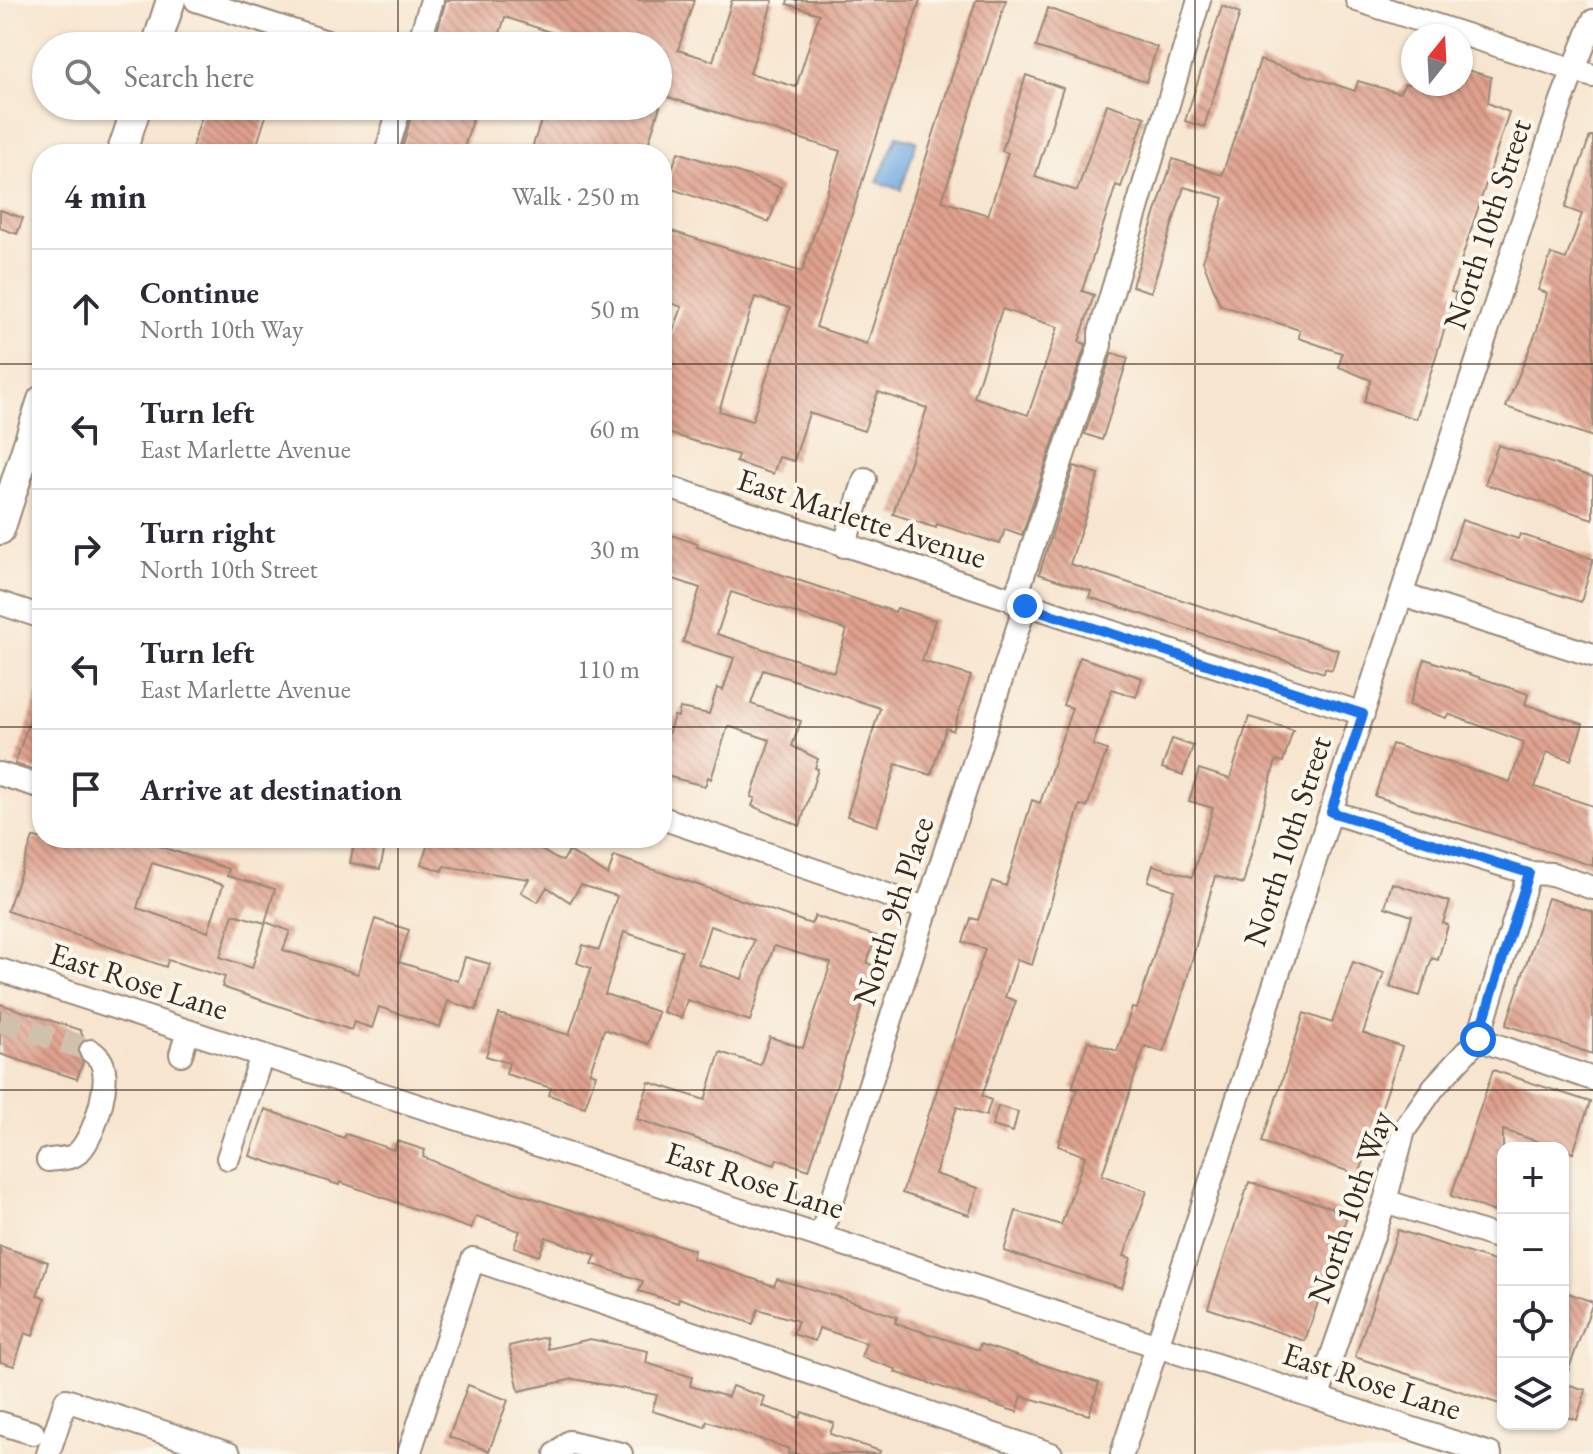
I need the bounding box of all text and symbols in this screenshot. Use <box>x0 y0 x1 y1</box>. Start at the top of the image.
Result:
north arrow <box>1401 24 1473 96</box>
search box <box>32 32 672 120</box>
icon: search <box>60 54 104 98</box>
text: Search here <box>124 57 254 96</box>
street label: North 10th Street <box>1433 113 1541 335</box>
text: 4 min <box>64 174 147 218</box>
text: Walk · 250 m <box>512 179 640 213</box>
text: Continue <box>140 273 259 312</box>
icon: ahead <box>64 287 108 331</box>
text: 50 m <box>590 292 640 326</box>
text: North 10th Way <box>140 312 303 346</box>
text: Turn left <box>140 393 254 432</box>
icon: left <box>64 407 108 451</box>
text: 60 m <box>590 412 640 446</box>
text: East Marlette Avenue <box>140 432 351 466</box>
street label: East Marlette Avenue <box>732 458 992 578</box>
text: Turn right <box>140 513 276 552</box>
icon: right <box>64 527 108 571</box>
text: 30 m <box>590 532 640 566</box>
text: North 10th Street <box>140 552 318 586</box>
route end <box>1007 588 1043 624</box>
text: Turn left <box>140 633 254 672</box>
icon: left <box>64 647 108 691</box>
text: 110 m <box>577 652 640 686</box>
text: East Marlette Avenue <box>140 672 351 706</box>
street label: North 10th Street <box>1233 730 1341 952</box>
icon: arrive <box>64 767 108 811</box>
text: Arrive at destination <box>140 770 402 809</box>
street label: North 9th Place <box>843 811 943 1011</box>
street label: East Rose Lane <box>44 932 234 1030</box>
route start <box>1460 1021 1496 1057</box>
street label: North 10th Way <box>1297 1104 1403 1309</box>
street label: East Rose Lane <box>660 1131 850 1229</box>
map controls <box>1497 1142 1569 1430</box>
button: + <box>1497 1142 1569 1214</box>
button: − <box>1497 1214 1569 1286</box>
button: locate <box>1497 1286 1569 1358</box>
street label: East Rose Lane <box>1277 1332 1467 1430</box>
button: layers <box>1497 1358 1569 1430</box>

